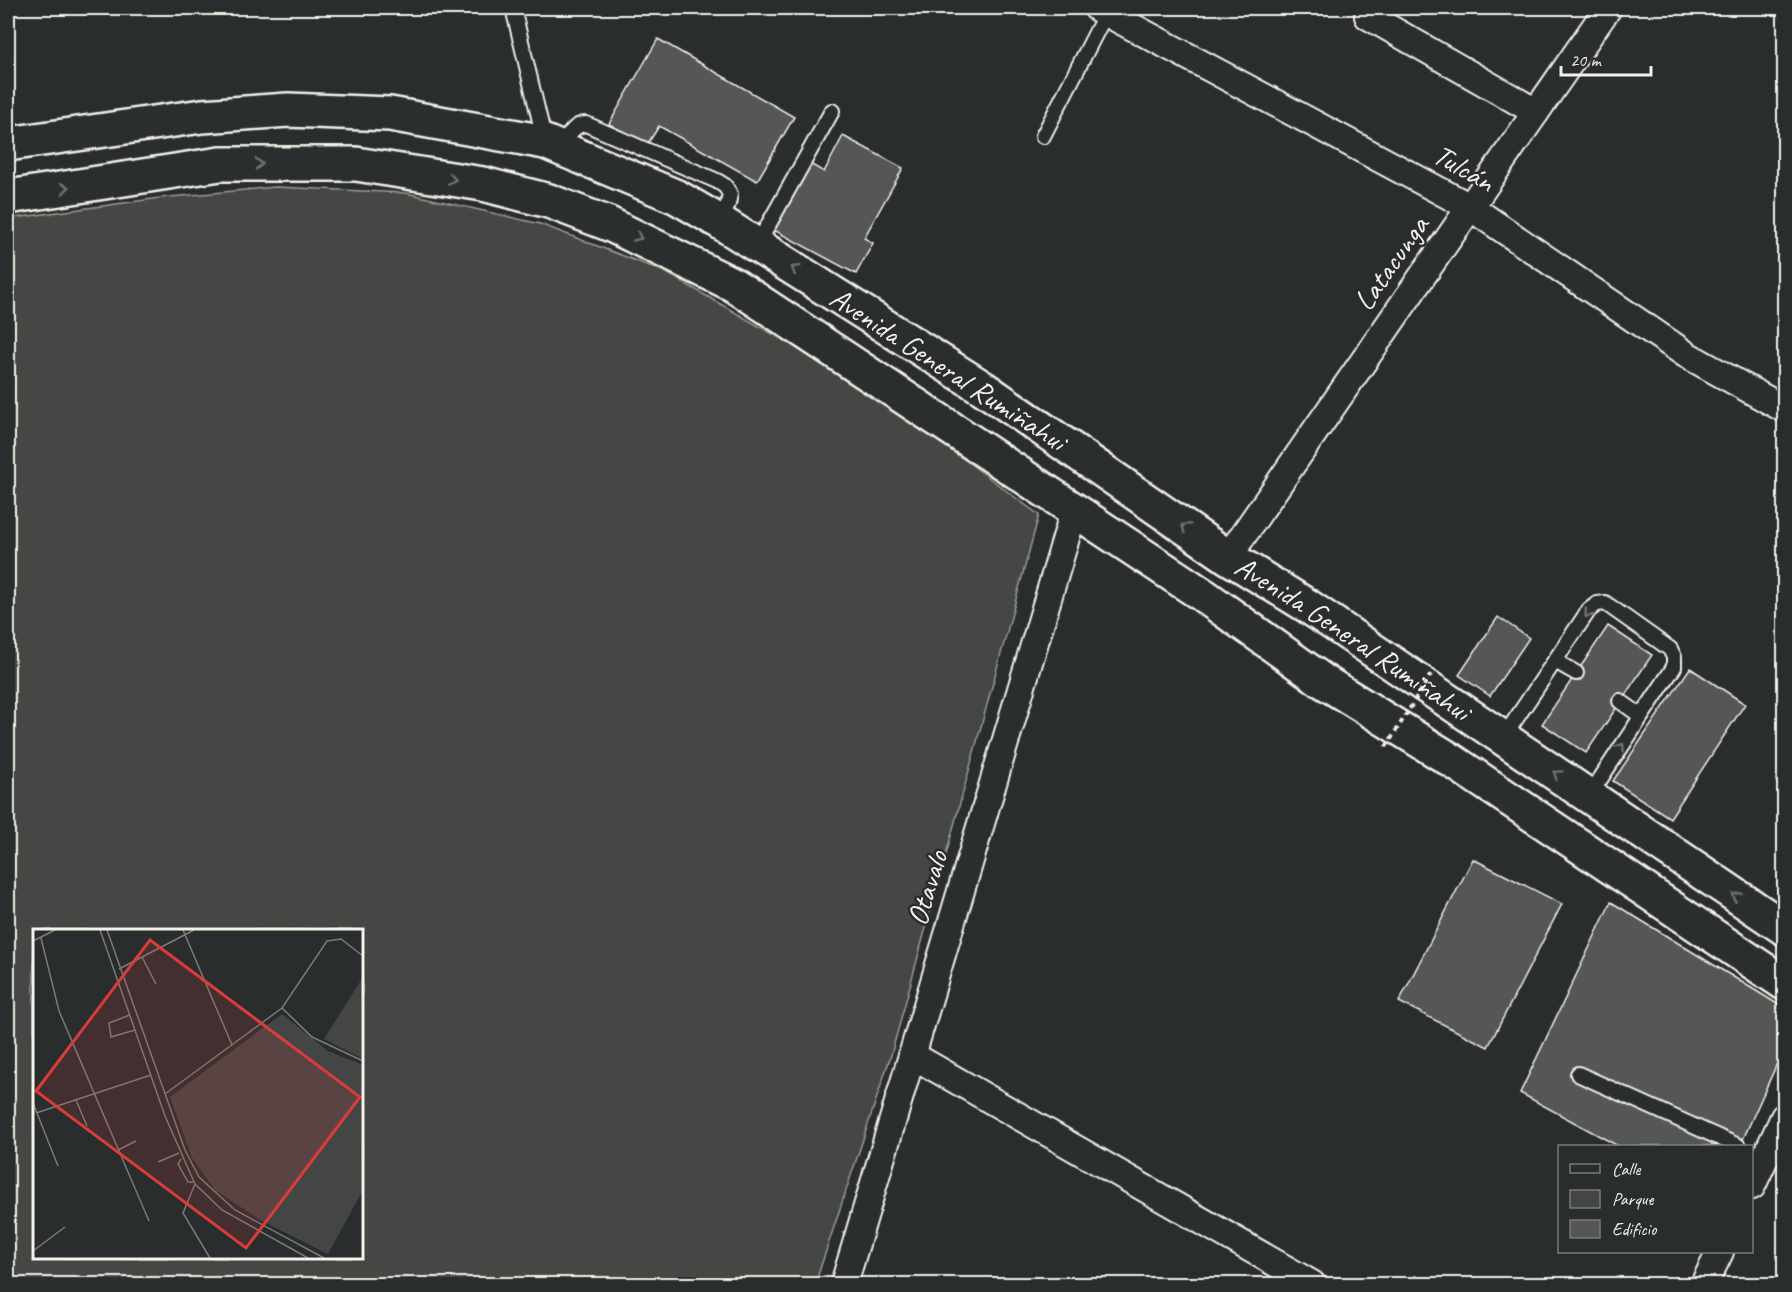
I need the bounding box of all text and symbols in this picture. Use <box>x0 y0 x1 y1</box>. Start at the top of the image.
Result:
scale bar <box>1561 39 1651 77</box>
text: 20 m <box>1570 49 1603 71</box>
street label: Tulcán <box>1427 135 1503 201</box>
one-way arrow <box>254 158 263 170</box>
one-way arrow <box>448 173 457 185</box>
one-way arrow <box>61 182 70 194</box>
street label: Latacunga <box>1345 207 1438 318</box>
one-way arrow <box>631 230 642 242</box>
one-way arrow <box>790 266 801 277</box>
street label: Avenida General Rumiñahui <box>823 278 1076 461</box>
one-way arrow <box>1180 524 1191 535</box>
street label: Avenida General Rumiñahui <box>1228 547 1480 731</box>
one-way arrow <box>1584 607 1595 618</box>
one-way arrow <box>1614 743 1625 754</box>
one-way arrow <box>1553 771 1564 782</box>
street label: Otavalo <box>898 845 957 930</box>
one-way arrow <box>1732 891 1742 903</box>
inset map <box>33 929 363 1259</box>
legend <box>1558 1145 1753 1253</box>
text: Calle <box>1612 1158 1641 1180</box>
text: Parque <box>1612 1188 1654 1210</box>
text: Edificio <box>1612 1218 1658 1240</box>

